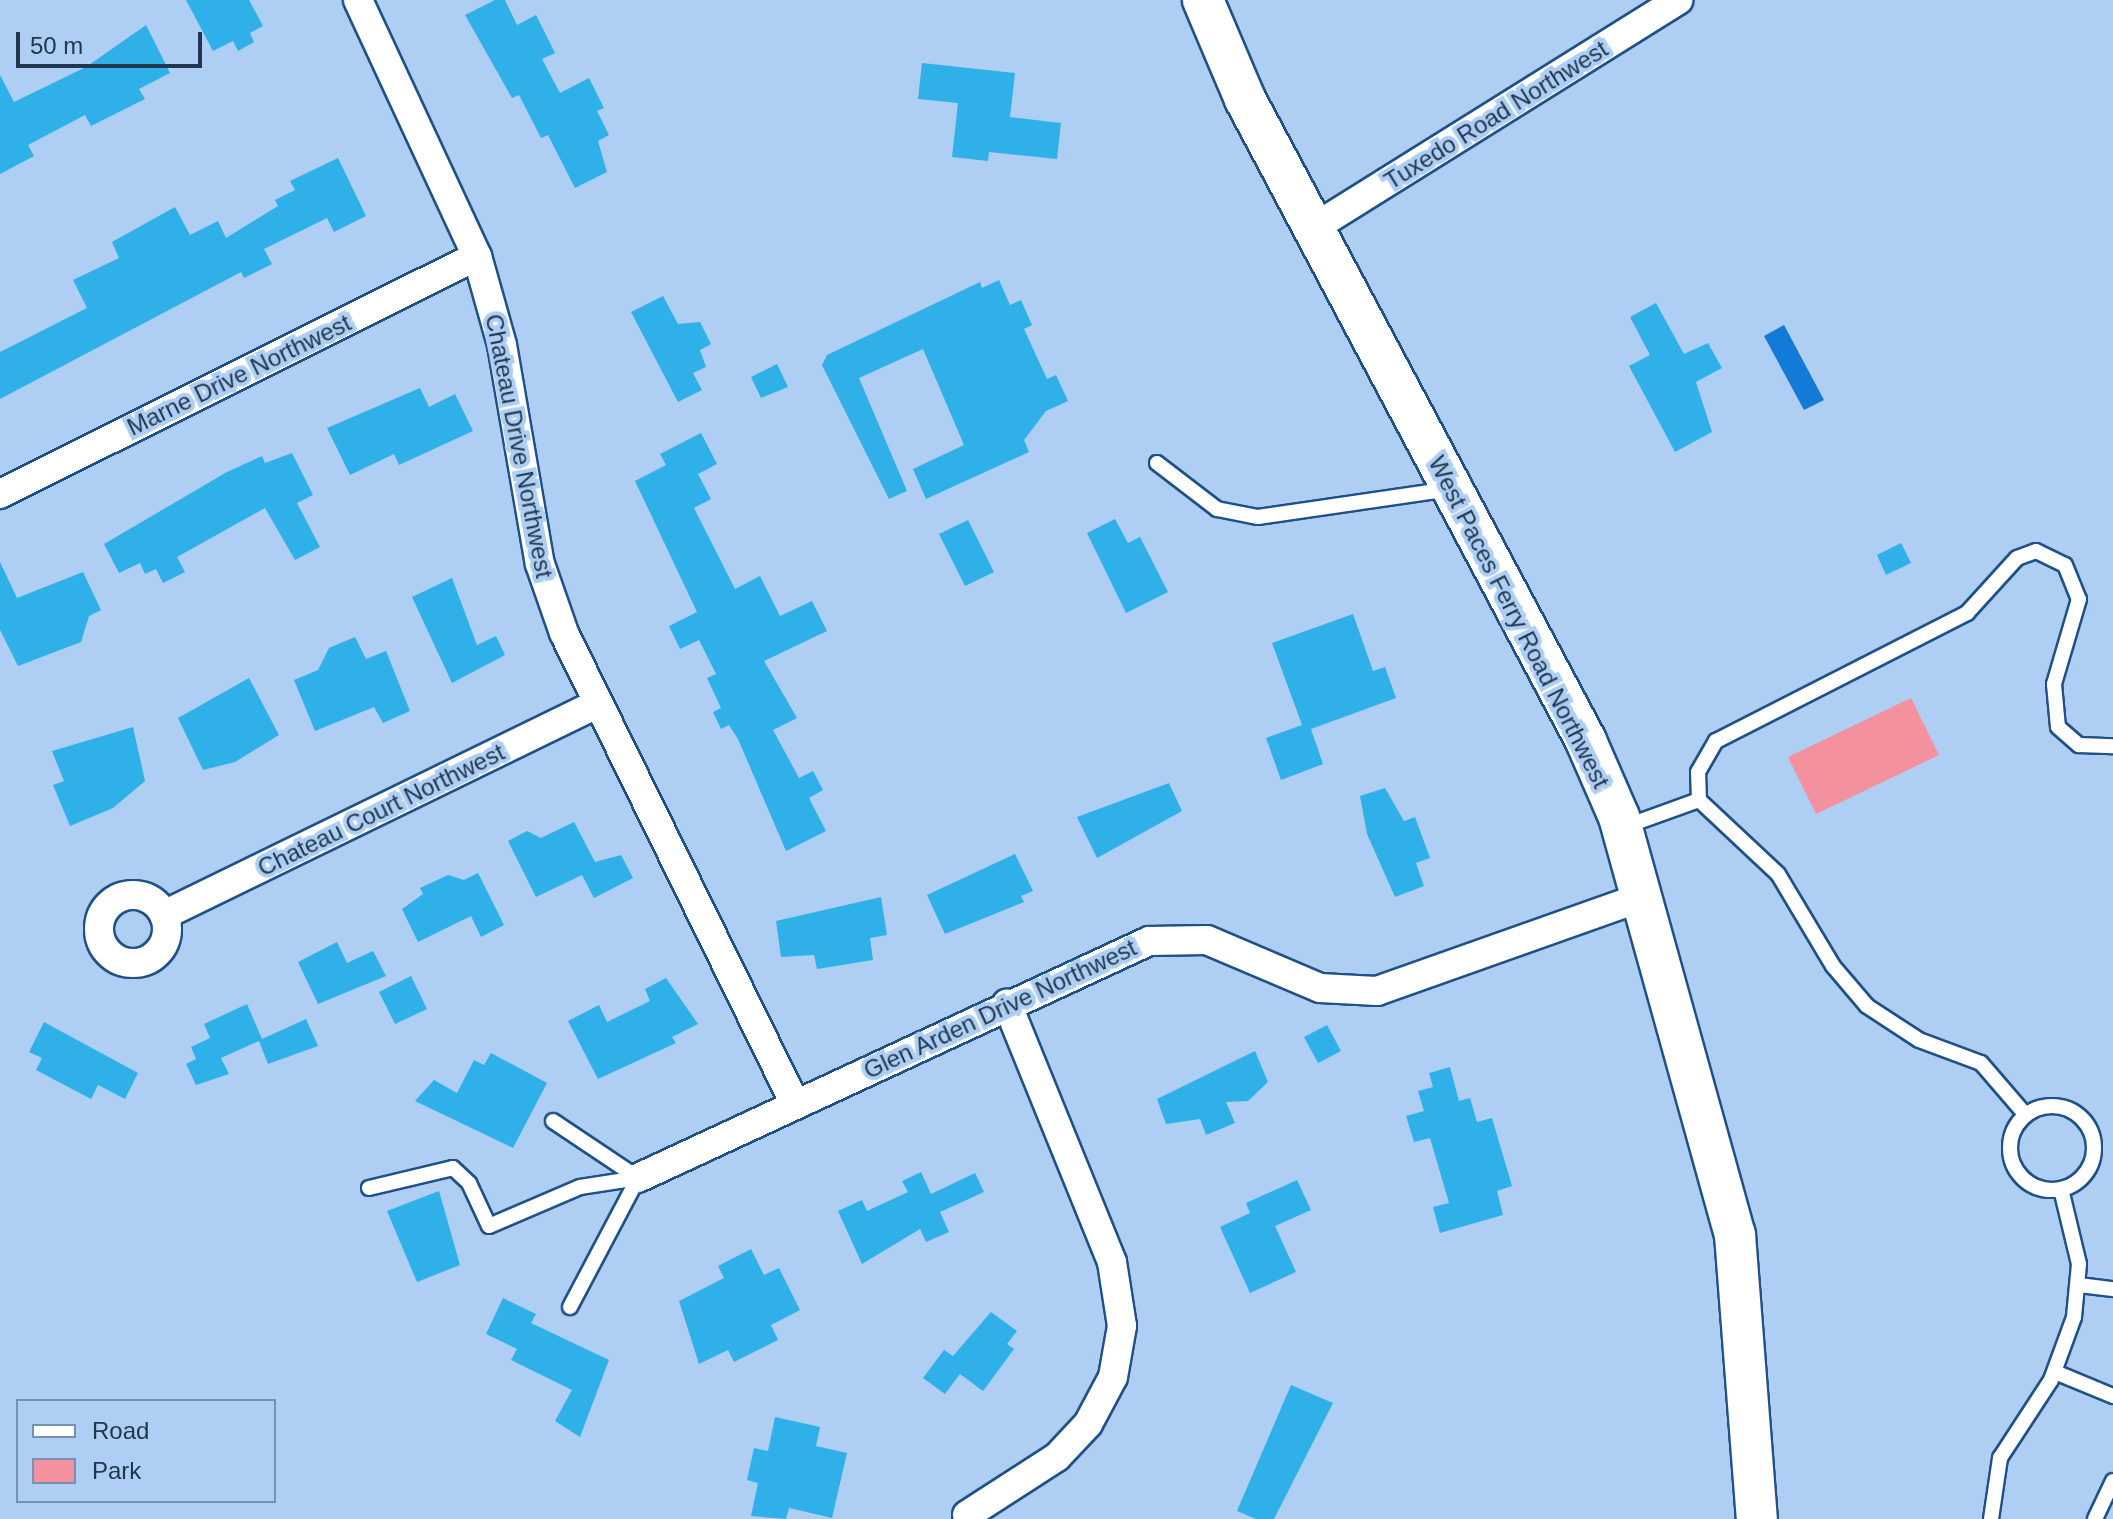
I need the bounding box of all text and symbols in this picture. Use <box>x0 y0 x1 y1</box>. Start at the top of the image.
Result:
scale bar <box>20 16 206 66</box>
text: 50 m <box>30 32 83 59</box>
street label: Tuxedo Road Northwest <box>1379 34 1613 196</box>
street label: Marne Drive Northwest <box>122 308 356 442</box>
street label: Chateau Drive Northwest <box>479 312 559 580</box>
street label: West Paces Ferry Road Northwest <box>1422 451 1616 793</box>
street label: Chateau Court Northwest <box>253 738 509 882</box>
street label: Glen Arden Drive Northwest <box>859 933 1141 1085</box>
legend <box>16 1399 276 1503</box>
text: Road <box>92 1417 149 1444</box>
text: Park <box>92 1457 141 1484</box>

